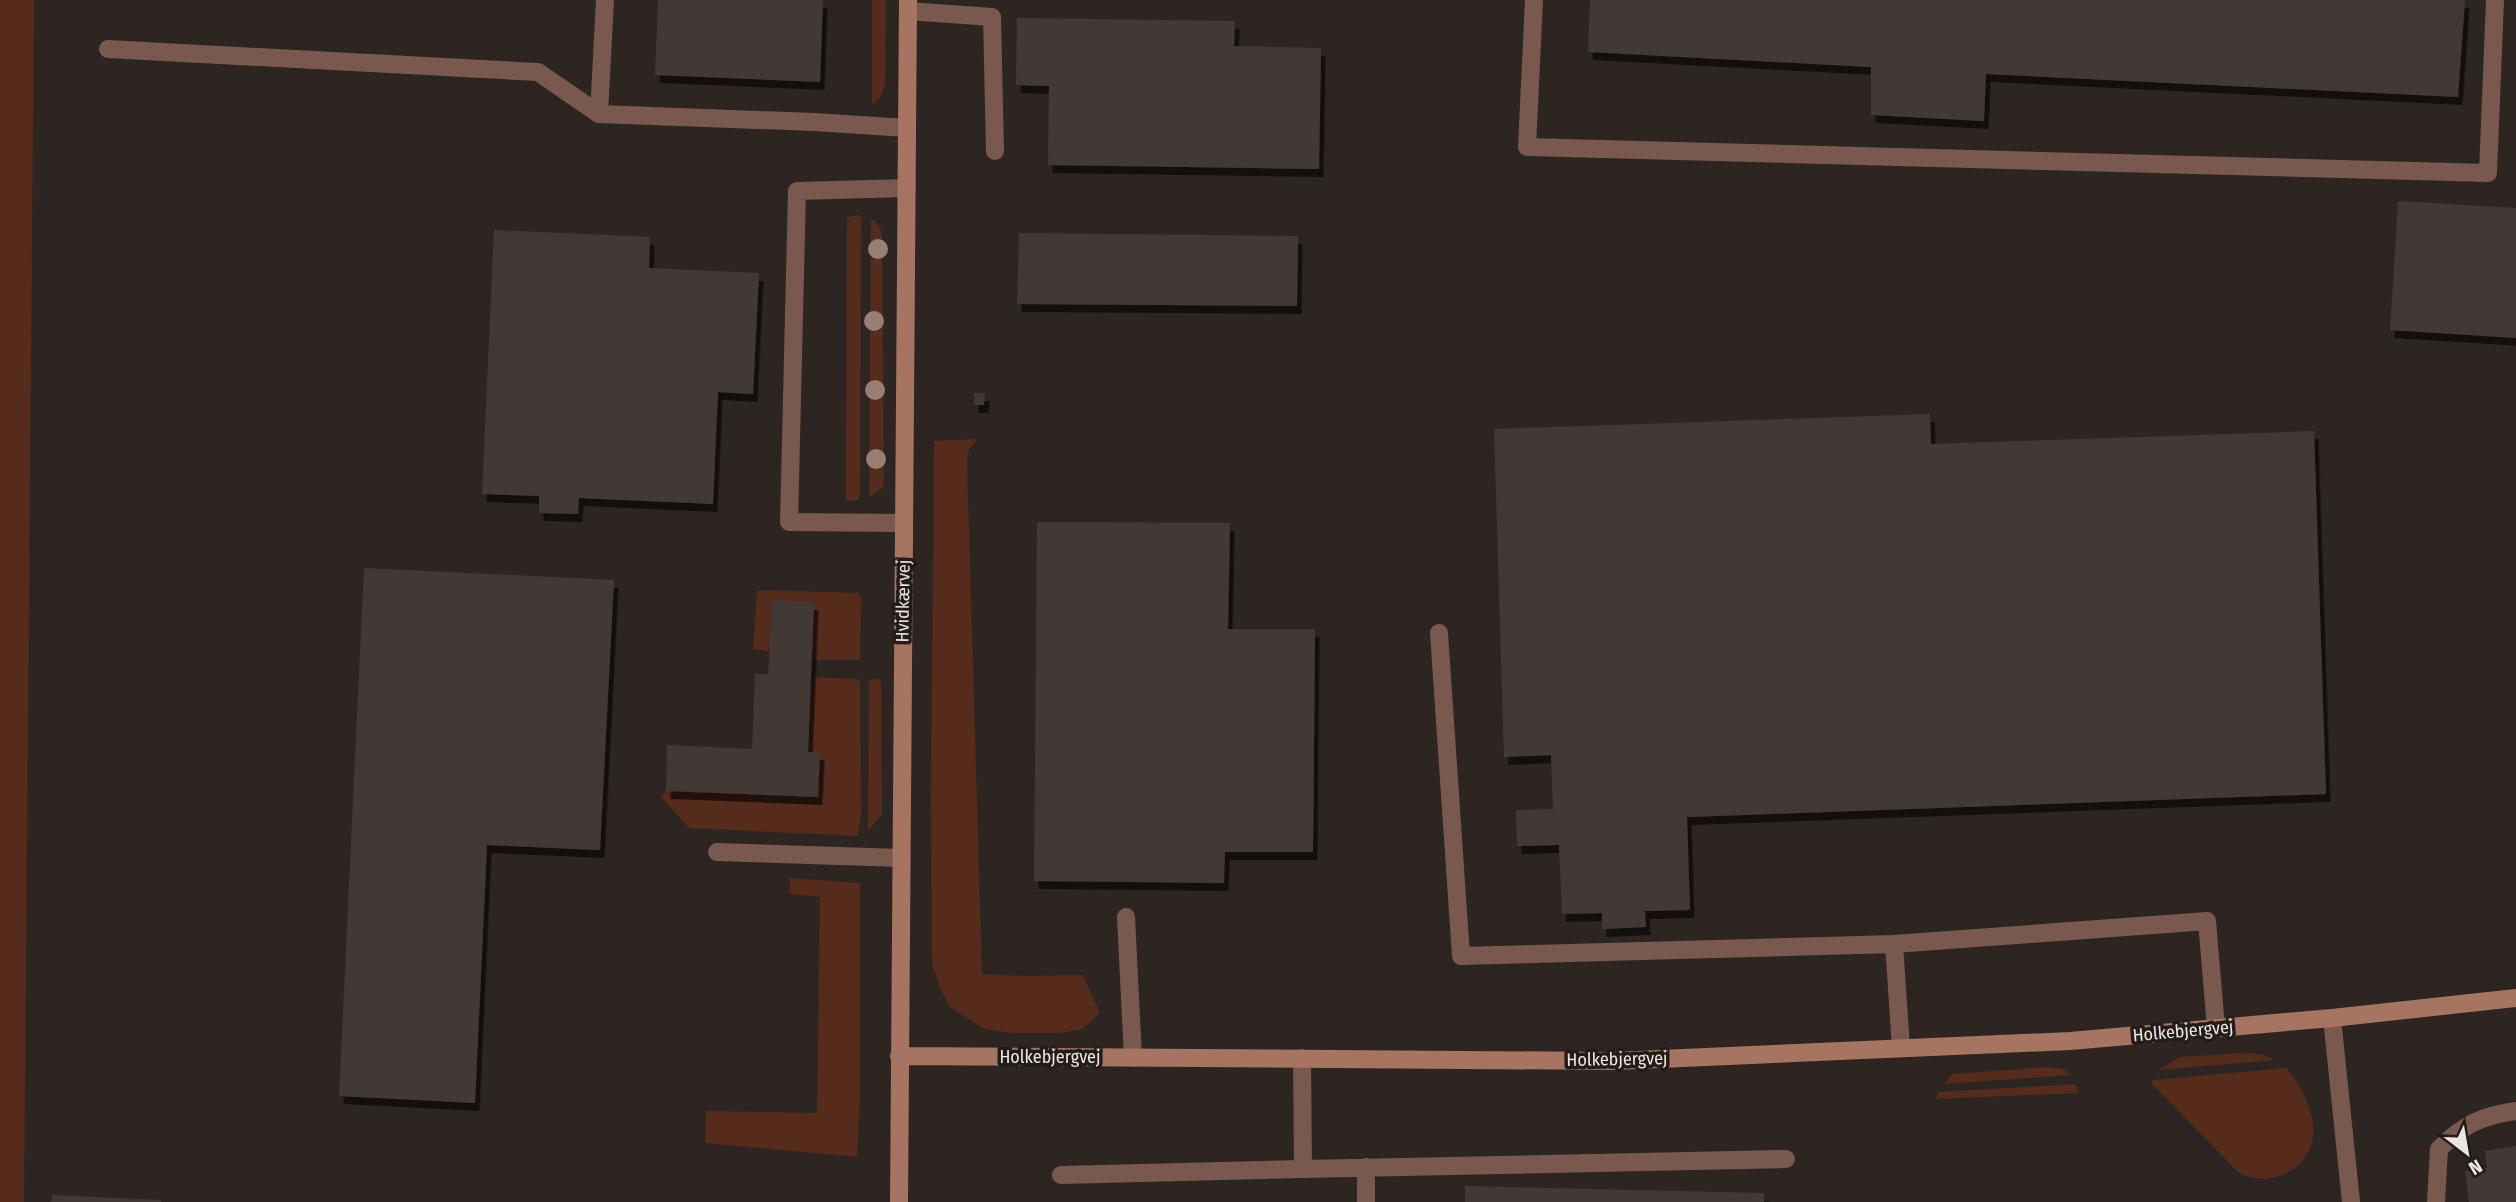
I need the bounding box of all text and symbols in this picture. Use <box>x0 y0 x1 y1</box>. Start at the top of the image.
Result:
street label: Hvidkærvej <box>891 559 915 643</box>
street label: Holkebjergvej <box>2132 1016 2234 1046</box>
street label: Holkebjergvej <box>999 1046 1101 1068</box>
street label: Holkebjergvej <box>1566 1047 1668 1071</box>
north arrow <box>2432 1118 2502 1188</box>
text: N <box>2465 1154 2486 1180</box>

